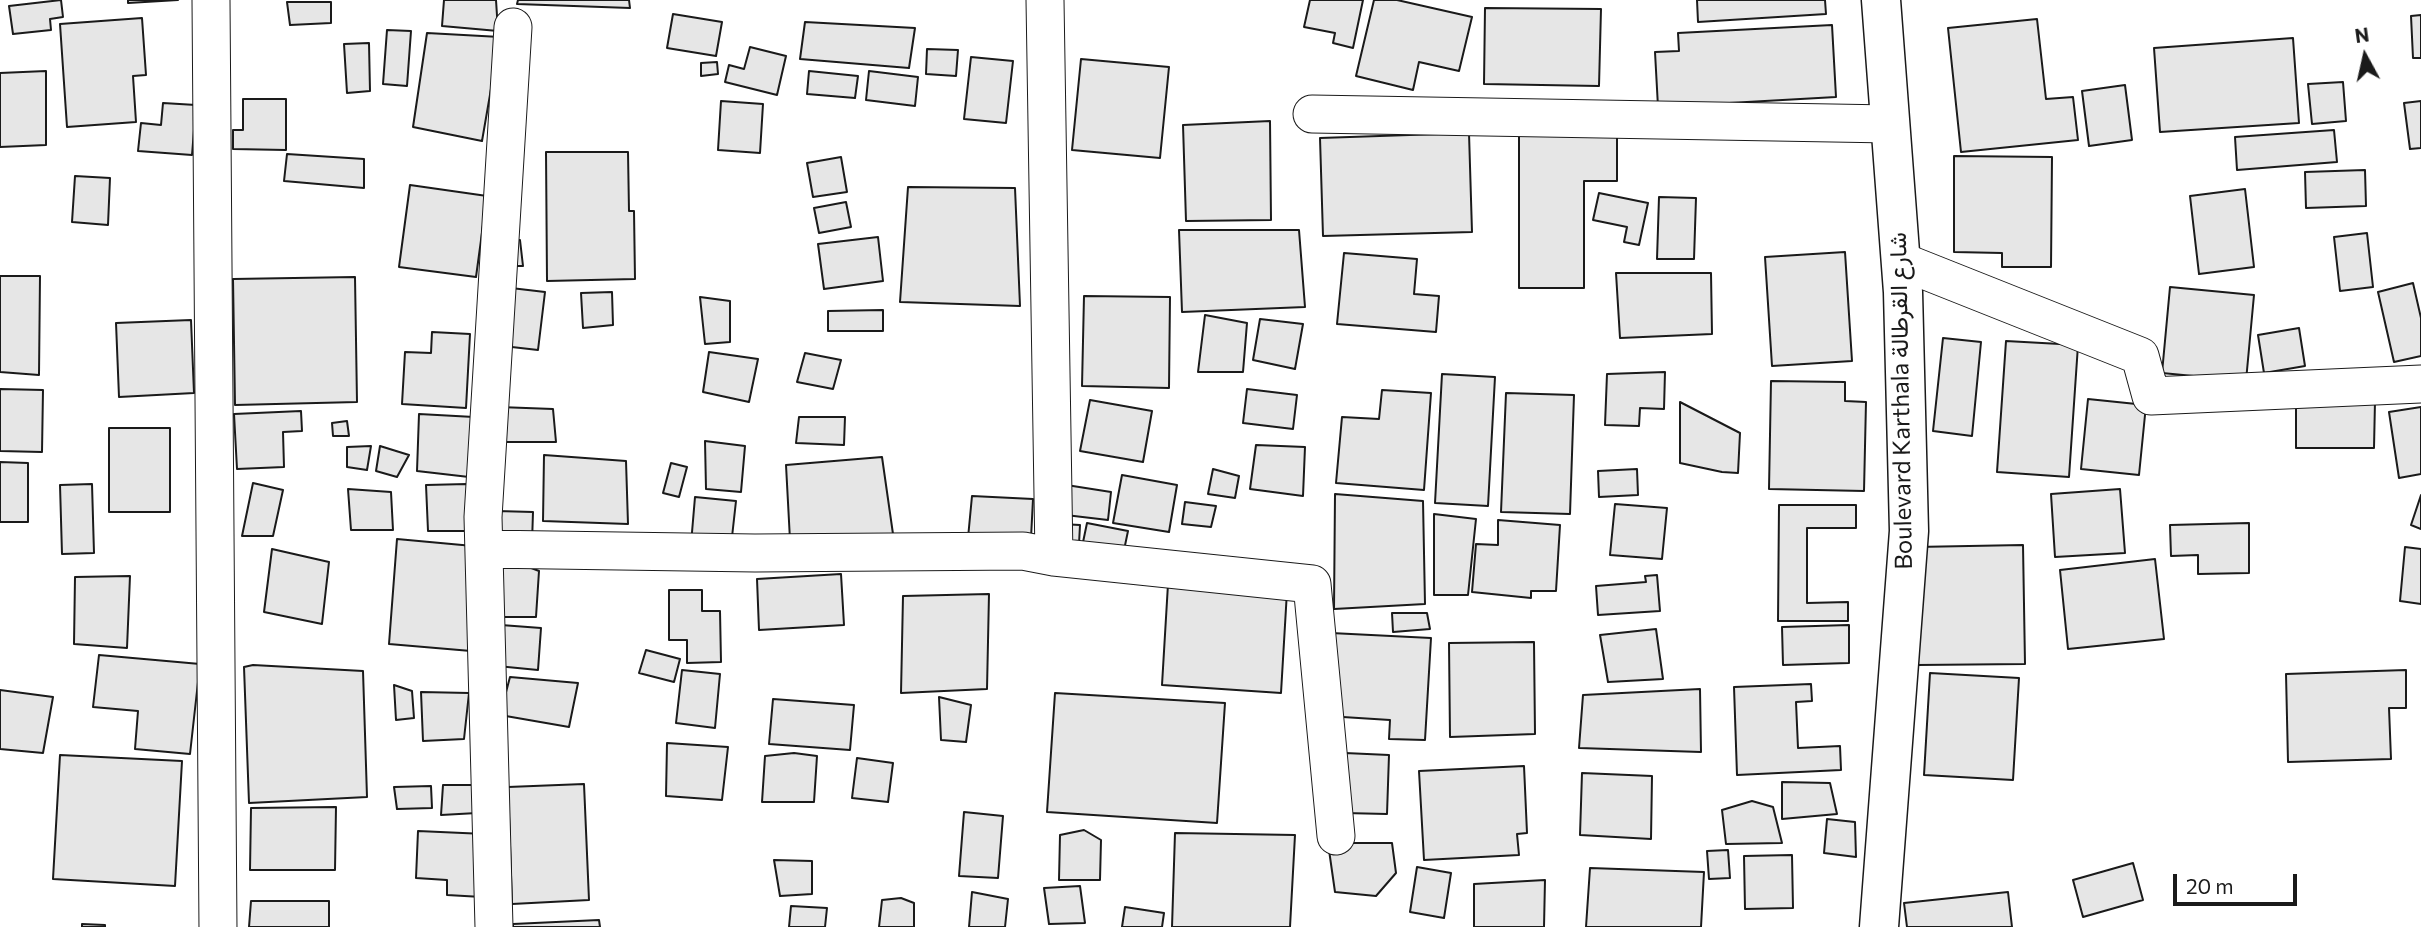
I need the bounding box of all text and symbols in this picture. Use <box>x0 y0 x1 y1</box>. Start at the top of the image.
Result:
north arrow <box>2330 21 2400 91</box>
text: N <box>2353 22 2371 47</box>
street label: Boulevard Karthala شارع القرطالة <box>1884 232 1918 570</box>
scale bar <box>2176 860 2300 904</box>
text: 20 m <box>2186 873 2234 898</box>

